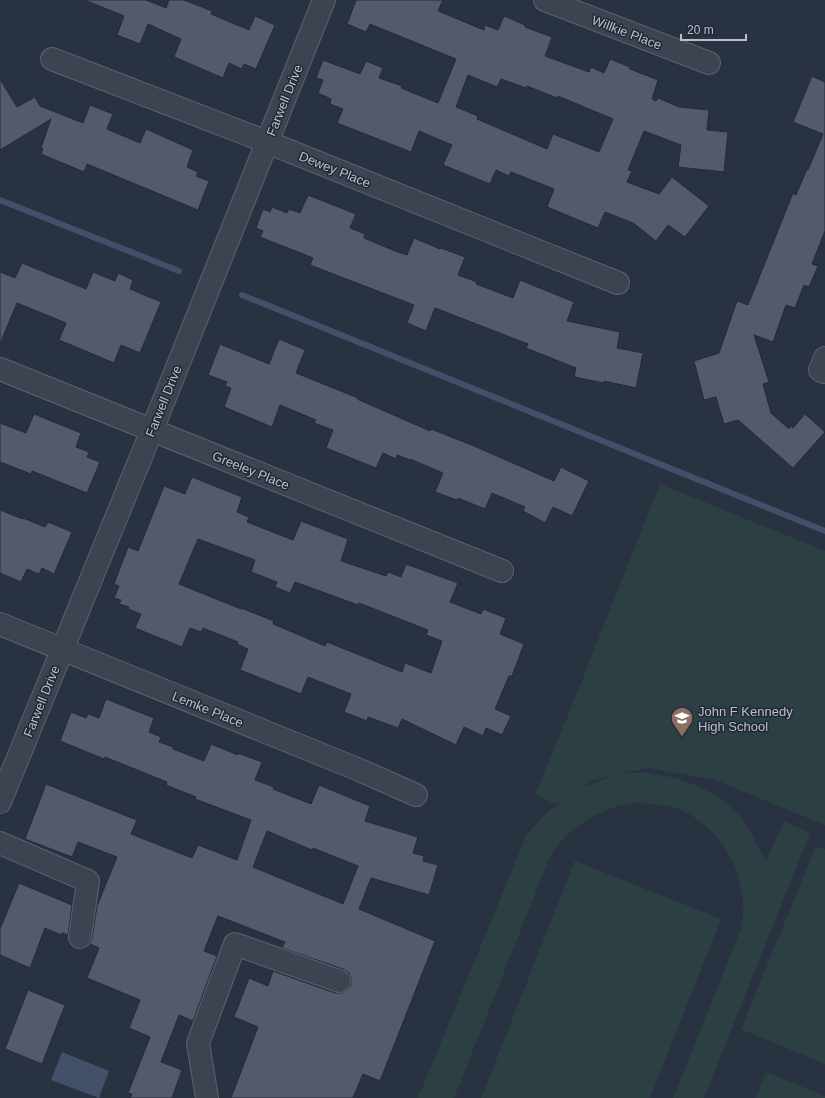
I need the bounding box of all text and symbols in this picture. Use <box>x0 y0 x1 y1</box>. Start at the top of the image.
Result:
street label: Willkie Place <box>590 12 664 53</box>
scale bar <box>681 16 746 42</box>
text: 20 m <box>687 23 714 37</box>
street label: Farwell Drive <box>263 62 306 138</box>
street label: Dewey Place <box>297 148 373 191</box>
street label: Farwell Drive <box>142 363 185 439</box>
street label: Greeley Place <box>210 448 291 493</box>
street label: Farwell Drive <box>20 663 63 739</box>
street label: Lemke Place <box>170 688 245 730</box>
place label: John F Kennedy High School <box>698 704 793 734</box>
school or university icon: John F Kennedy High School <box>669 705 695 738</box>

